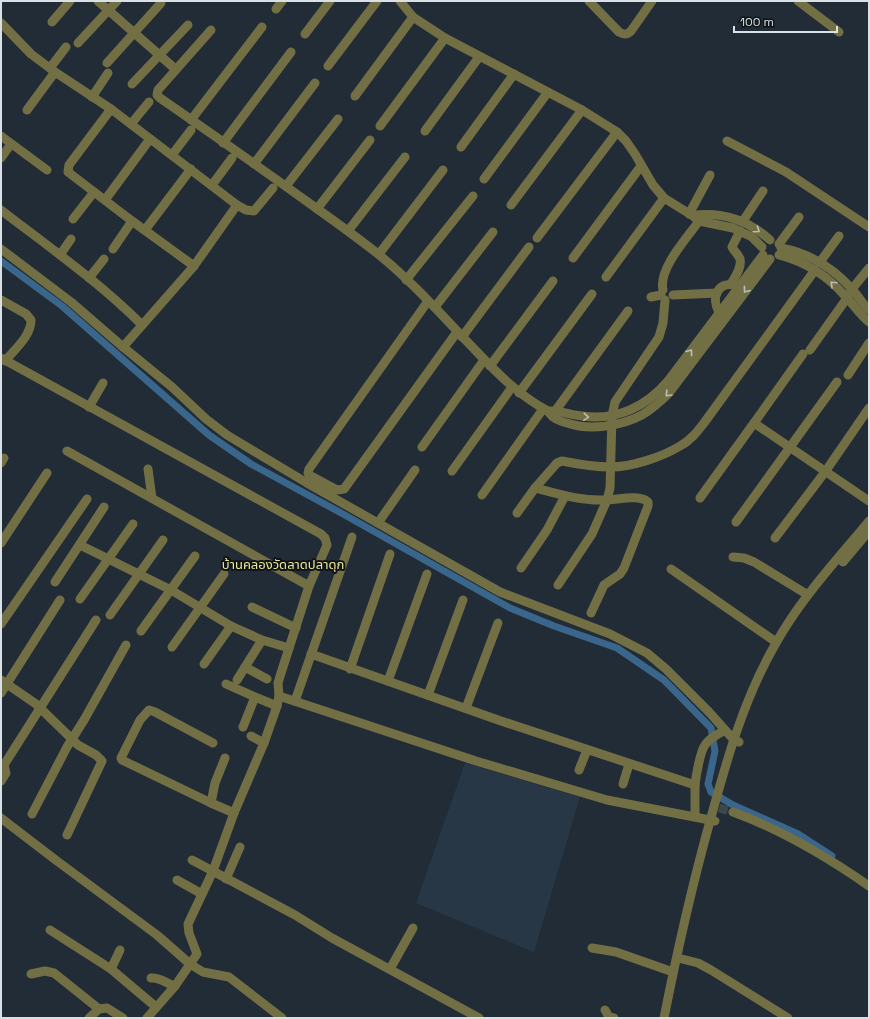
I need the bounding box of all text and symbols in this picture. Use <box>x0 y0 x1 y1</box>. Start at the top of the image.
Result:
scale bar <box>734 8 837 34</box>
text: 100 m <box>740 14 774 30</box>
one-way arrow <box>752 225 759 232</box>
one-way arrow <box>830 281 838 288</box>
one-way arrow <box>744 286 751 293</box>
one-way arrow <box>685 349 692 356</box>
one-way arrow <box>665 389 673 397</box>
one-way arrow <box>583 412 589 421</box>
district label: บ้านคลองวัดลาดปลาดุก <box>222 556 344 573</box>

